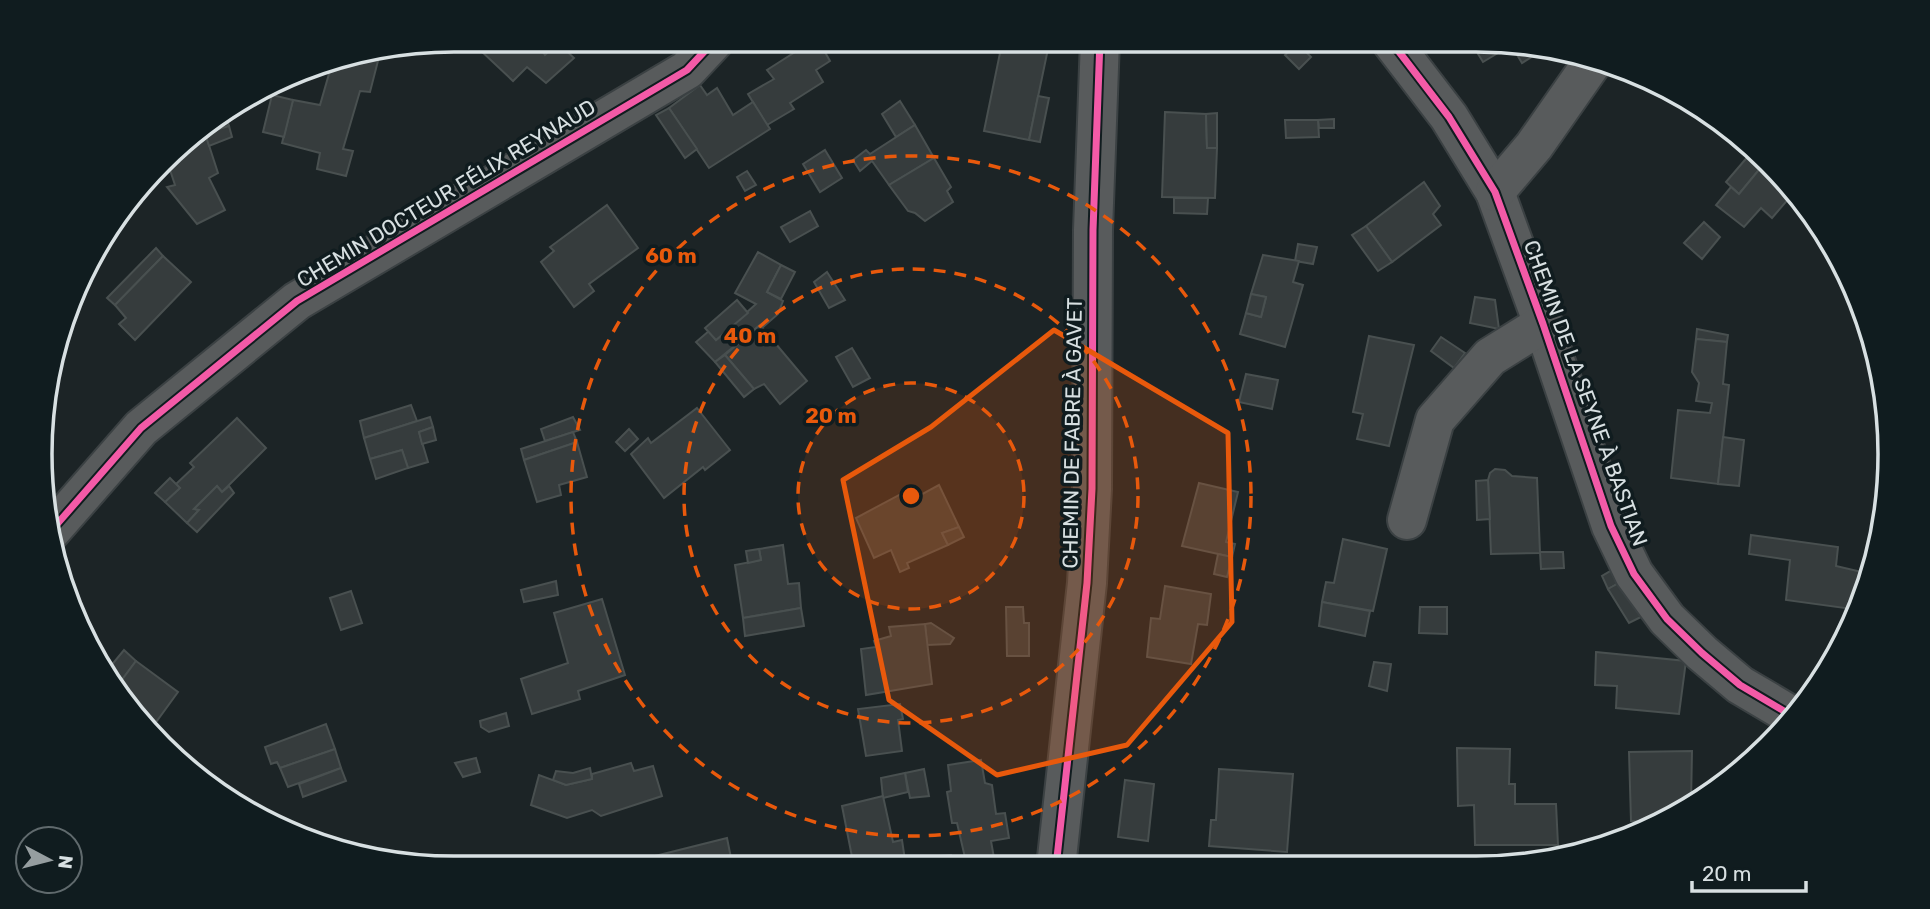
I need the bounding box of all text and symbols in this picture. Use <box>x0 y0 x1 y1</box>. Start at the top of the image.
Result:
street label: CHEMIN DOCTEUR FÉLIX REYNAUD <box>292 94 600 292</box>
street label: CHEMIN DE LA SEYNE À BASTIAN <box>1519 237 1653 549</box>
text: 60 m <box>645 243 697 268</box>
street label: CHEMIN DE FABRE À GAVET <box>1057 297 1087 569</box>
text: 40 m <box>724 323 776 348</box>
text: 20 m <box>805 403 857 428</box>
centre of rings <box>899 484 923 508</box>
north arrow <box>14 825 84 895</box>
scale bar <box>1692 850 1806 894</box>
text: N <box>53 854 78 870</box>
text: 20 m <box>1702 861 1751 886</box>

